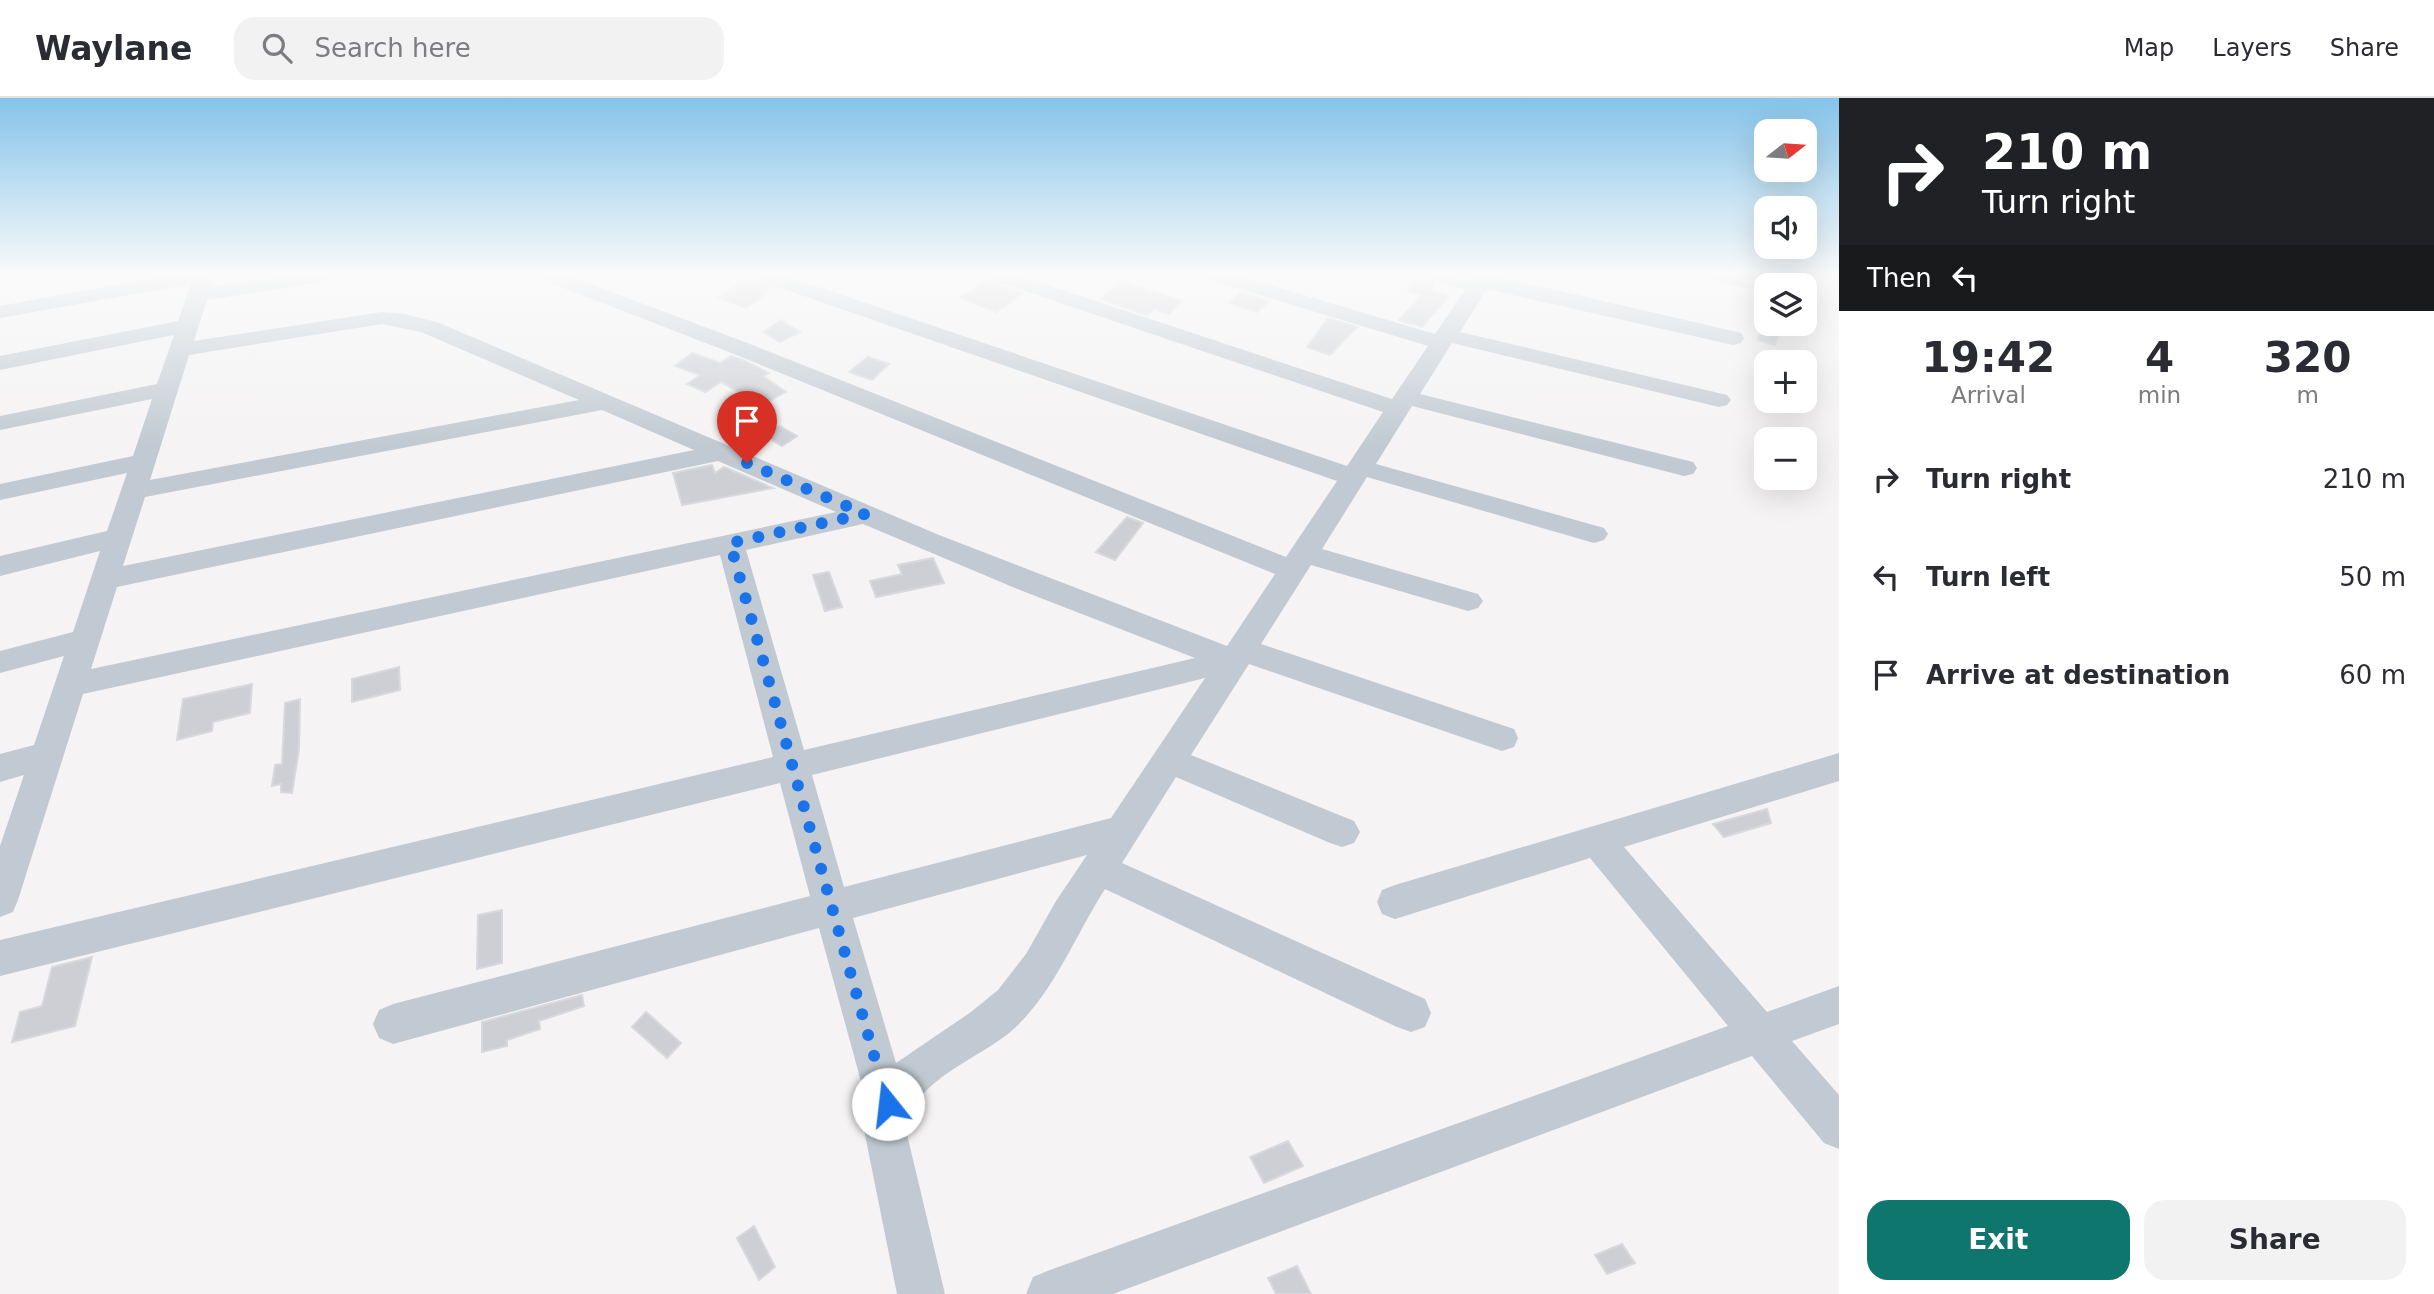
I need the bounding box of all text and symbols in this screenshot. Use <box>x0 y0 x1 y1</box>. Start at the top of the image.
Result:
search box <box>234 17 724 80</box>
text: Waylane <box>35 29 192 68</box>
icon: search <box>258 29 296 67</box>
text: Search here <box>314 33 471 63</box>
text: Map <box>2124 34 2174 62</box>
text: Layers <box>2212 34 2292 62</box>
text: Share <box>2330 34 2399 62</box>
north arrow <box>1754 119 1816 182</box>
map controls <box>1754 119 1817 490</box>
text: 210 m <box>1982 124 2152 181</box>
icon: right <box>1867 126 1958 217</box>
text: Turn right <box>1982 183 2135 221</box>
button: sound <box>1754 196 1817 259</box>
icon: left <box>1946 259 1984 297</box>
text: Then <box>1867 263 1932 293</box>
button: layers <box>1754 273 1817 336</box>
text: 19:42 <box>1922 333 2055 382</box>
text: 4 <box>2145 333 2174 382</box>
text: 320 <box>2264 333 2351 382</box>
button: + <box>1754 350 1817 413</box>
text: Arrival <box>1951 382 2026 408</box>
text: min <box>2138 382 2181 408</box>
text: m <box>2296 382 2319 408</box>
pin <box>717 391 777 463</box>
icon: arrive <box>728 402 766 440</box>
button: − <box>1754 427 1817 490</box>
icon: right <box>1867 460 1905 498</box>
text: Turn right <box>1926 464 2071 494</box>
text: 210 m <box>2323 464 2406 494</box>
icon: left <box>1867 558 1905 596</box>
text: Turn left <box>1926 562 2050 592</box>
text: 50 m <box>2339 562 2406 592</box>
icon: arrive <box>1867 656 1905 694</box>
text: Arrive at destination <box>1926 660 2230 690</box>
text: 60 m <box>2339 660 2406 690</box>
position arrow <box>851 1067 925 1141</box>
button: Exit <box>1867 1200 2130 1280</box>
button: Share <box>2144 1200 2406 1280</box>

